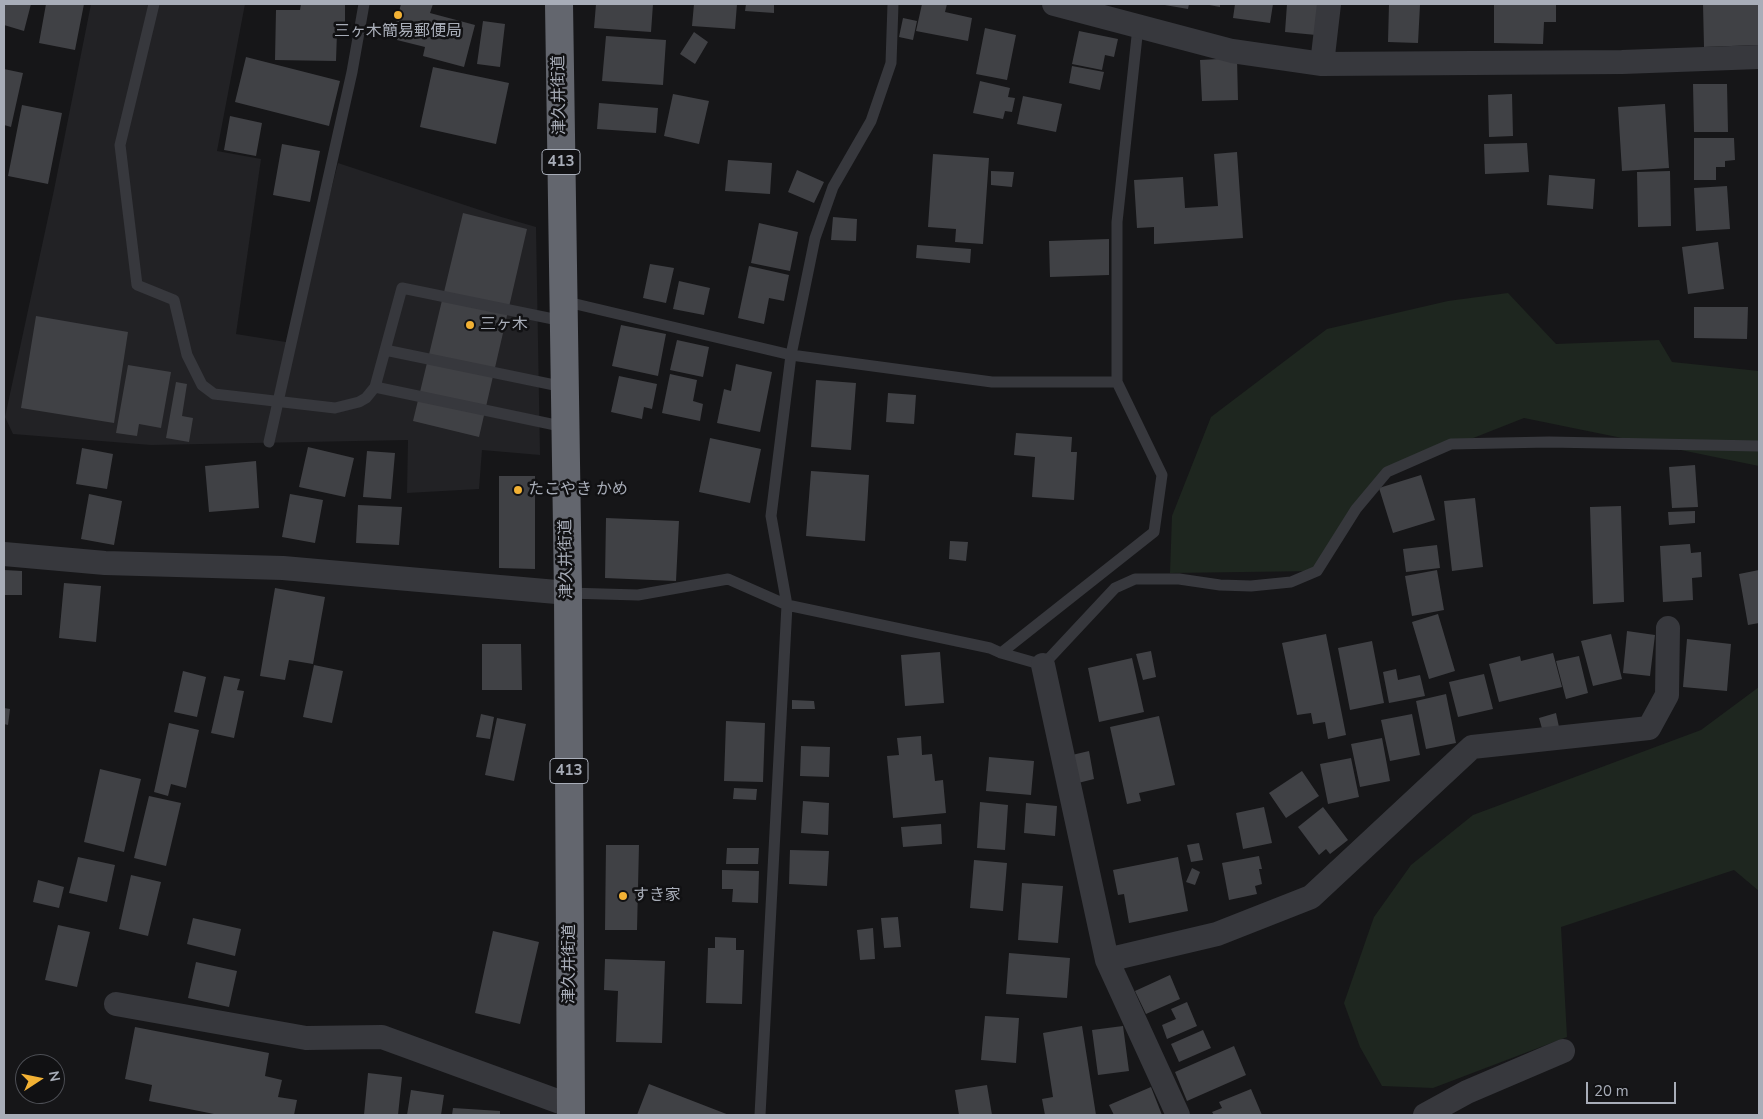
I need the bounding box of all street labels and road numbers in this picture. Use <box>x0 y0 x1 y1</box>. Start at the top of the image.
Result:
street label: 津久井街道 <box>550 55 570 135</box>
road number: 413 <box>542 150 580 174</box>
street label: 津久井街道 <box>557 519 577 599</box>
road number: 413 <box>550 758 588 784</box>
street label: 津久井街道 <box>560 924 580 1004</box>

